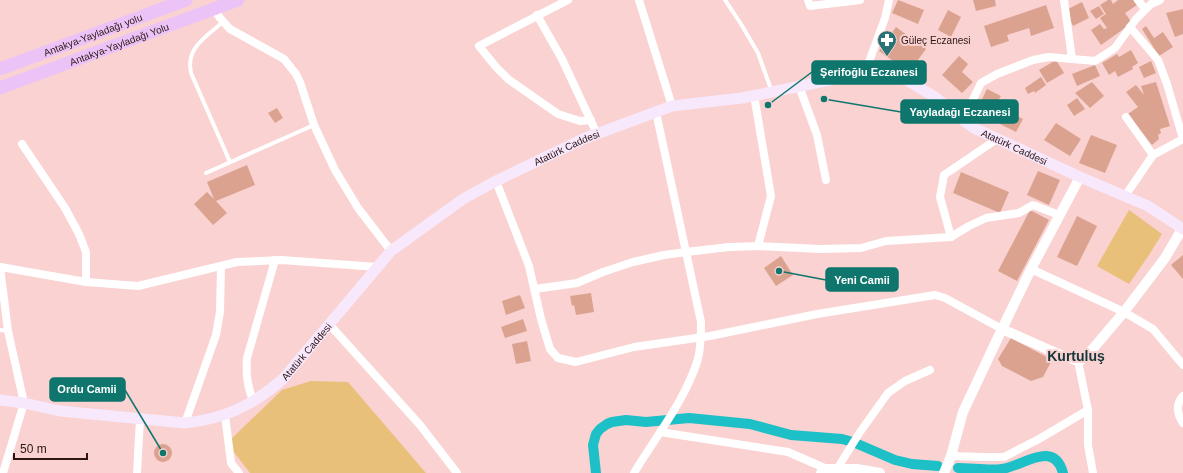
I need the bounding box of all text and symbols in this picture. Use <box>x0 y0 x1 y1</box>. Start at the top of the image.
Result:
street label: Antakya-Yayladağı yolu <box>42 11 144 58</box>
street label: Antakya-Yayladağı Yolu <box>68 21 170 67</box>
pharmacy icon: Güleç Eczanesi <box>876 29 898 57</box>
place label: Güleç Eczanesi <box>901 35 970 46</box>
callout: Şerifoğlu Eczanesi <box>812 61 926 84</box>
text: Şerifoğlu Eczanesi <box>820 66 918 78</box>
callout: Yayladağı Eczanesi <box>901 100 1018 123</box>
text: Yayladağı Eczanesi <box>910 106 1010 118</box>
street label: Atatürk Caddesi <box>980 127 1049 167</box>
street label: Atatürk Caddesi <box>532 128 601 167</box>
callout: Yeni Camii <box>826 268 898 291</box>
text: Yeni Camii <box>834 274 890 286</box>
street label: Atatürk Caddesi <box>279 321 333 382</box>
district label: Kurtuluş <box>1047 348 1105 364</box>
callout: Ordu Camii <box>50 378 125 401</box>
text: Ordu Camii <box>57 383 117 395</box>
scale bar <box>14 435 87 461</box>
text: 50 m <box>20 442 47 456</box>

